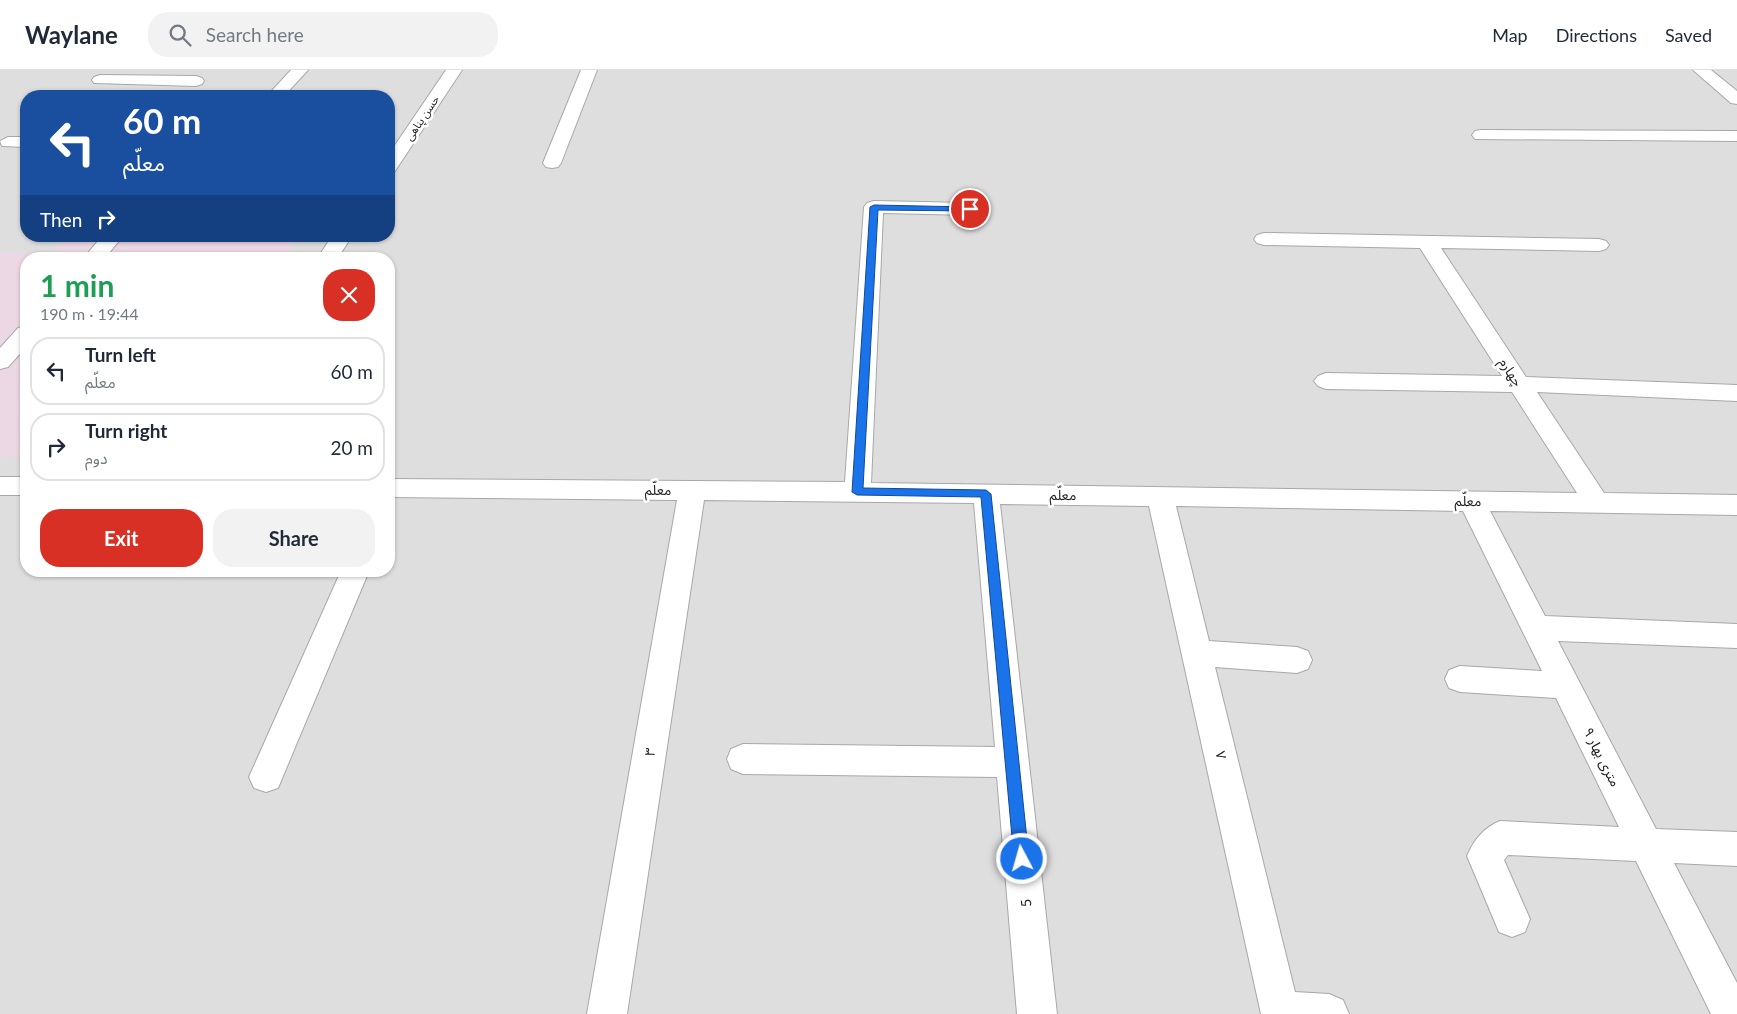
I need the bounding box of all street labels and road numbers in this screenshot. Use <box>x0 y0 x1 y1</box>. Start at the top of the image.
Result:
street label: حسن پناهی <box>402 92 443 144</box>
street label: چهارم <box>1493 354 1527 391</box>
street label: معلّم <box>645 480 671 501</box>
street label: معلّم <box>1049 485 1077 506</box>
street label: معلّم <box>1454 491 1482 512</box>
street label: ۹ متری بهار <box>1579 724 1625 790</box>
street label: ۳ <box>640 747 659 757</box>
street label: ۷ <box>1212 749 1231 761</box>
street label: 5 <box>1017 898 1034 908</box>

